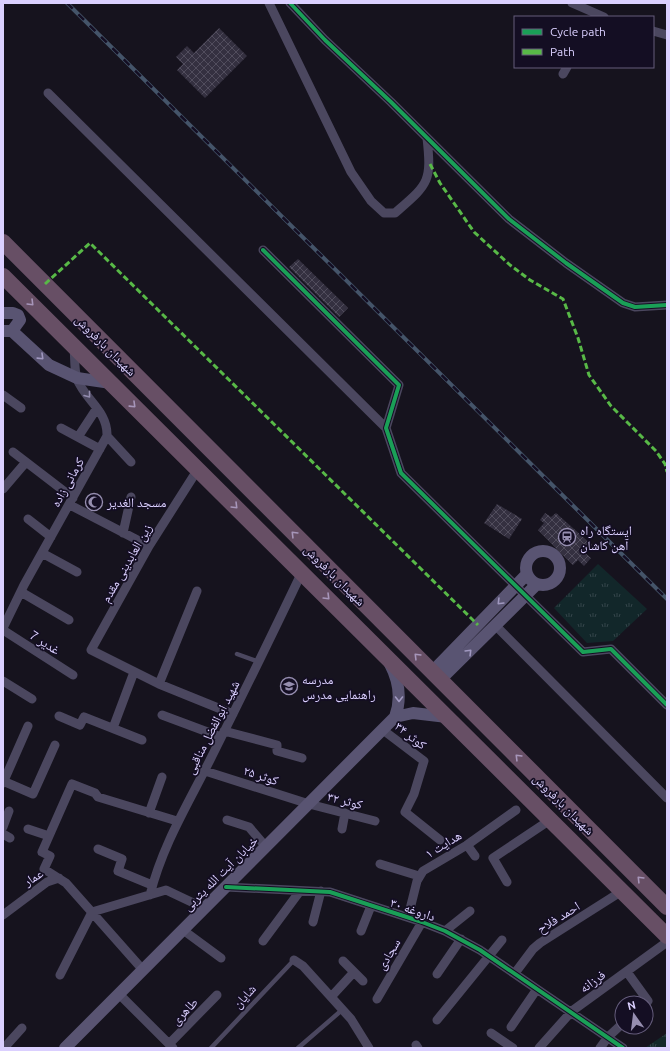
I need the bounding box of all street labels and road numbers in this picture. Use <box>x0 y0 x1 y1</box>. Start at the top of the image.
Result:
street label: شهیدان بارفروش <box>71 312 139 380</box>
street label: کرمانی زاده <box>48 454 88 510</box>
street label: زین العابدینی مقدم <box>98 521 156 606</box>
street label: شهیدان بارفروش <box>300 542 368 610</box>
street label: غدیر 7 <box>26 627 63 659</box>
street label: شهید ابوالفضل مناقبی <box>182 678 243 777</box>
street label: کوثر ۳۴ <box>391 718 430 754</box>
street label: کوثر ۲۵ <box>241 763 281 789</box>
street label: شهیدان بارفروش <box>529 771 597 839</box>
street label: کوثر ۳۲ <box>325 789 365 813</box>
street label: هدایت ۱ <box>422 828 464 862</box>
street label: خیابان آیت الله یثربی <box>180 833 262 915</box>
street label: عمار <box>20 865 47 891</box>
street label: داروغه ۳۰ <box>388 895 437 925</box>
street label: احمد فلاح <box>534 898 583 938</box>
street label: سجادی <box>373 936 404 973</box>
street label: فرزانه <box>576 967 609 997</box>
street label: شایان <box>230 981 260 1012</box>
street label: طاهری <box>168 995 202 1029</box>

